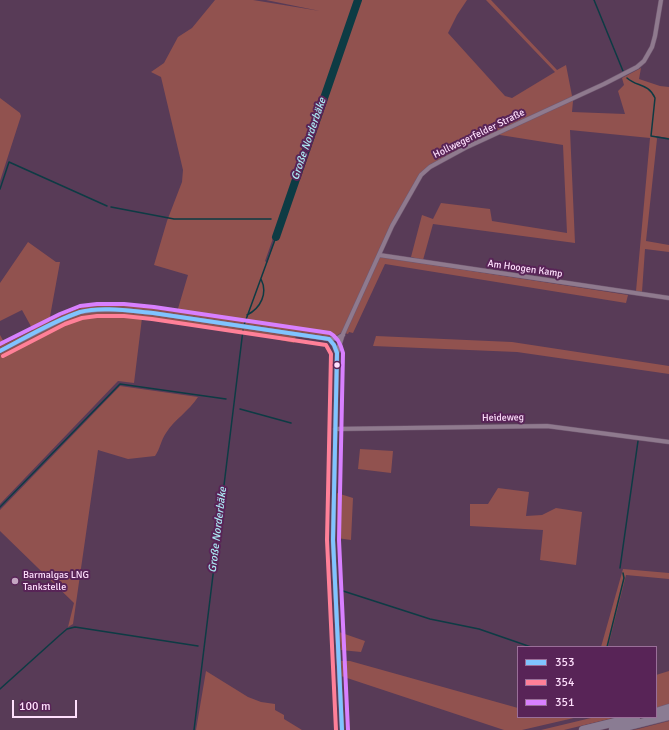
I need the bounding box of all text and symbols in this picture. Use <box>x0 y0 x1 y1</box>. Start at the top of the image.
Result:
water label: Große Norderbäke <box>289 96 329 182</box>
street label: Hollwegerfelder Straße <box>431 107 527 161</box>
street label: Am Hoogen Kamp <box>487 258 563 280</box>
unlabelled marker <box>332 360 342 370</box>
street label: Heideweg <box>482 412 524 424</box>
water label: Große Norderbäke <box>206 486 230 574</box>
place label: Barmalgas LNG Tankstelle <box>23 569 89 592</box>
marker: Barmalgas LNG Tankstelle <box>10 576 20 586</box>
legend <box>517 646 657 718</box>
text: 353 <box>555 655 574 670</box>
text: 354 <box>555 675 574 690</box>
scale bar <box>14 692 79 718</box>
text: 351 <box>555 695 574 710</box>
text: 100 m <box>19 699 51 714</box>

